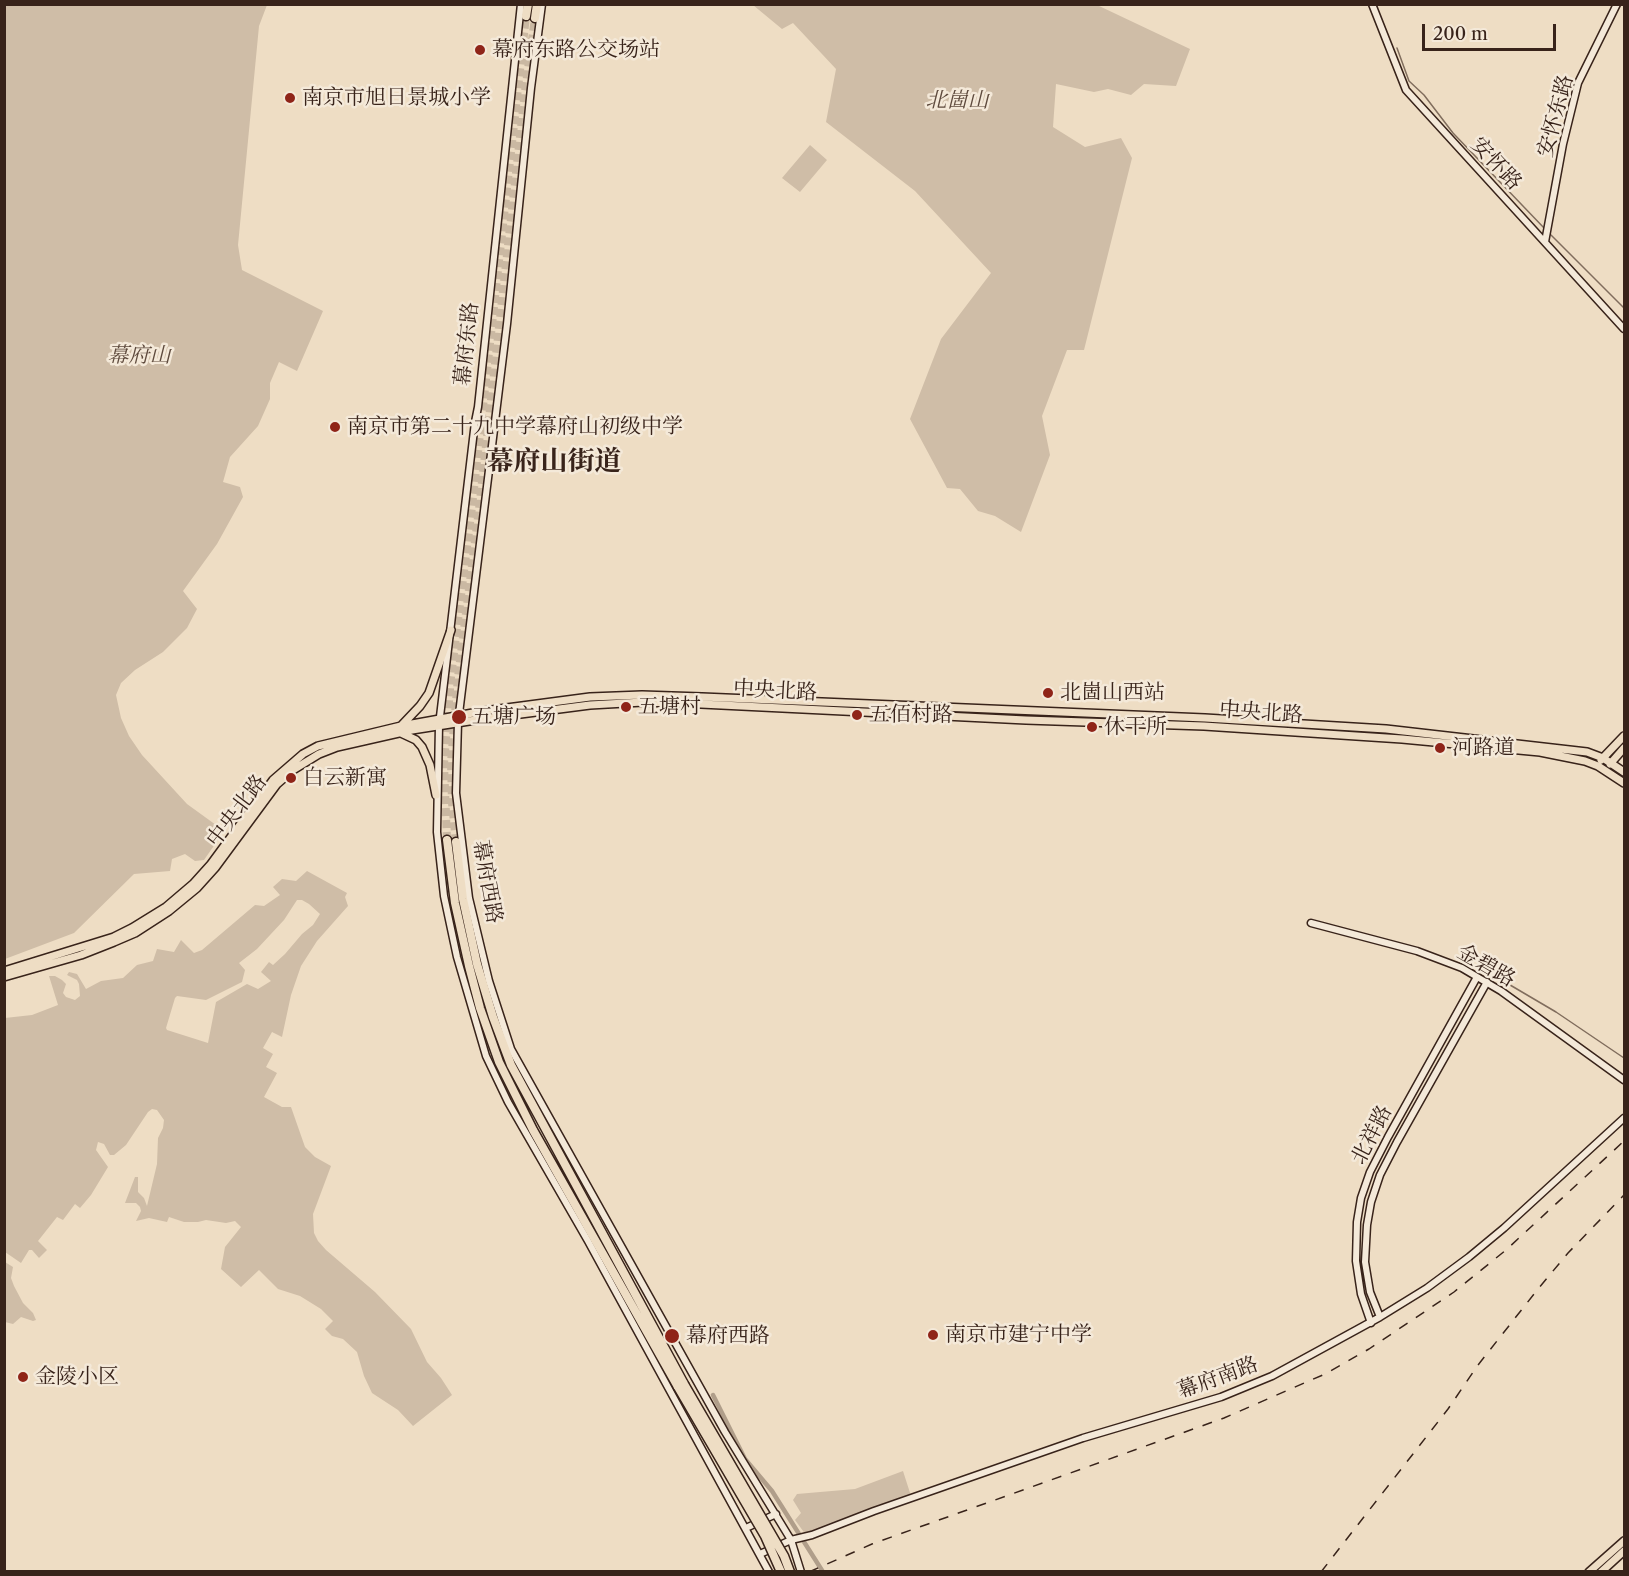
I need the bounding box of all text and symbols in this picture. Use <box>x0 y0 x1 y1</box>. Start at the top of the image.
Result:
scale bar <box>1425 12 1558 50</box>
text: 200 m <box>1433 23 1488 45</box>
place label: 幕府东路公交场站 <box>492 37 660 63</box>
marker: 幕府东路公交场站 <box>473 43 487 57</box>
street label: 安怀东路 <box>1533 72 1579 160</box>
place label: 南京市旭日景城小学 <box>302 85 491 111</box>
park label: 北崮山 <box>926 88 988 114</box>
marker: 南京市旭日景城小学 <box>283 91 297 105</box>
street label: 安怀路 <box>1465 132 1527 196</box>
street label: 幕府东路 <box>450 301 484 387</box>
park label: 幕府山 <box>108 343 170 369</box>
place label: 南京市第二十九中学幕府山初级中学 <box>347 414 683 440</box>
marker: 南京市第二十九中学幕府山初级中学 <box>328 420 342 434</box>
district label: 幕府山街道 <box>487 446 621 478</box>
street label: 中央北路 <box>732 676 818 706</box>
place label: 北崮山西站 <box>1060 680 1165 706</box>
marker: 北崮山西站 <box>1041 686 1055 700</box>
place label: 五塘村 <box>638 694 701 720</box>
street label: 中央北路 <box>1218 698 1304 728</box>
marker: 五塘村 <box>619 700 633 714</box>
place label: 五佰村路 <box>869 702 953 728</box>
place label: 五塘广场 <box>472 704 556 730</box>
marker: 五塘广场 <box>450 708 468 726</box>
marker: 五佰村路 <box>850 708 864 722</box>
place label: 休干所 <box>1104 714 1167 740</box>
marker: 休干所 <box>1085 720 1099 734</box>
place label: 河路道 <box>1452 735 1515 761</box>
marker: 河路道 <box>1433 741 1447 755</box>
place label: 白云新寓 <box>303 765 387 791</box>
street label: 中央北路 <box>202 770 272 852</box>
marker: 白云新寓 <box>284 771 298 785</box>
street label: 幕府西路 <box>467 838 507 926</box>
street label: 金碧路 <box>1452 939 1520 993</box>
street label: 北祥路 <box>1346 1101 1398 1169</box>
place label: 南京市建宁中学 <box>945 1322 1092 1348</box>
place label: 幕府西路 <box>686 1323 770 1349</box>
marker: 幕府西路 <box>663 1327 681 1345</box>
marker: 南京市建宁中学 <box>926 1328 940 1342</box>
street label: 幕府南路 <box>1174 1352 1262 1404</box>
place label: 金陵小区 <box>35 1364 119 1390</box>
marker: 金陵小区 <box>16 1370 30 1384</box>

